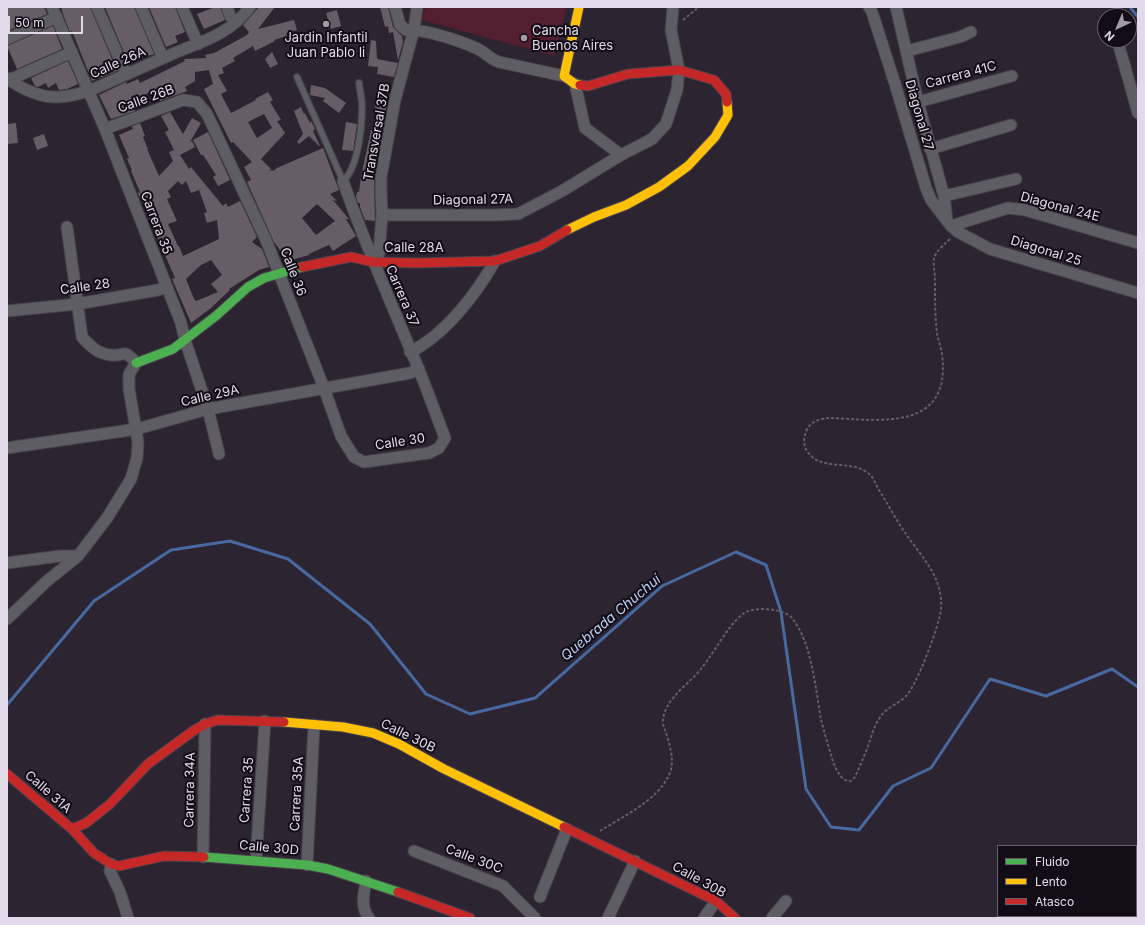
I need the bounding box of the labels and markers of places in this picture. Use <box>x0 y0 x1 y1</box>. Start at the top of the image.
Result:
marker: Jardin Infantil Juan Pablo Ii <box>321 19 331 29</box>
place label: Cancha Buenos Aires <box>532 23 613 54</box>
place label: Jardin Infantil Juan Pablo Ii <box>284 30 368 61</box>
marker: Cancha Buenos Aires <box>519 33 529 43</box>

